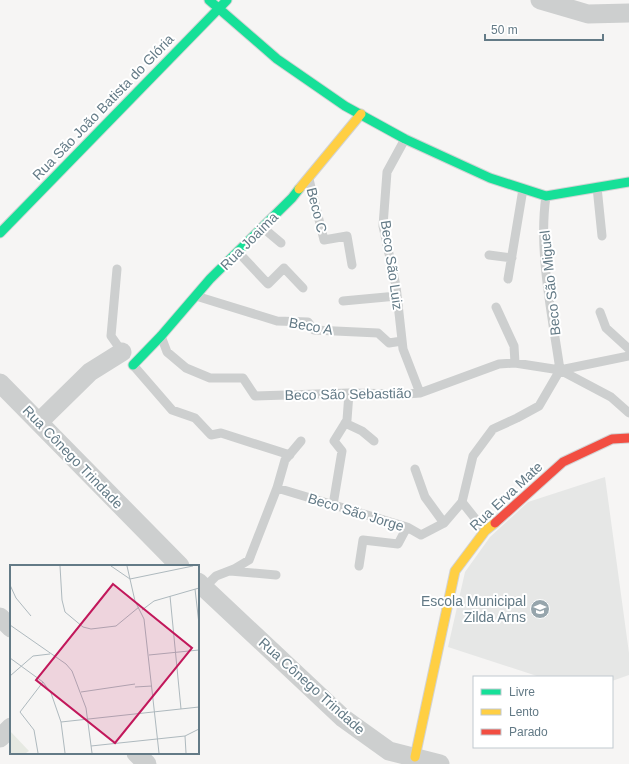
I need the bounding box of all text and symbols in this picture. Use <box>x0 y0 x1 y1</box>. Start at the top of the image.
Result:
scale bar <box>485 16 603 42</box>
text: 50 m <box>491 23 518 37</box>
street label: Rua São João Batista do Glória <box>29 31 177 183</box>
street label: Beco C <box>304 186 330 234</box>
street label: Rua Joaima <box>217 209 281 273</box>
street label: Beco São Luiz <box>378 219 406 311</box>
street label: Beco São Miguel <box>537 230 563 336</box>
street label: Beco A <box>288 314 335 338</box>
street label: Beco São Sebastião <box>284 385 412 403</box>
street label: Rua Cônego Trindade <box>20 402 126 512</box>
street label: Rua Erva Mate <box>466 458 546 534</box>
street label: Beco São Jorge <box>306 490 406 534</box>
inset map <box>10 565 199 754</box>
place label: Escola Municipal Zilda Arns <box>421 593 526 625</box>
school or university icon: Escola Municipal Zilda Arns <box>529 598 551 620</box>
street label: Rua Cônego Trindade <box>256 634 368 738</box>
legend <box>473 676 613 748</box>
text: Livre <box>509 685 535 699</box>
text: Lento <box>509 705 539 719</box>
text: Parado <box>509 725 548 739</box>

